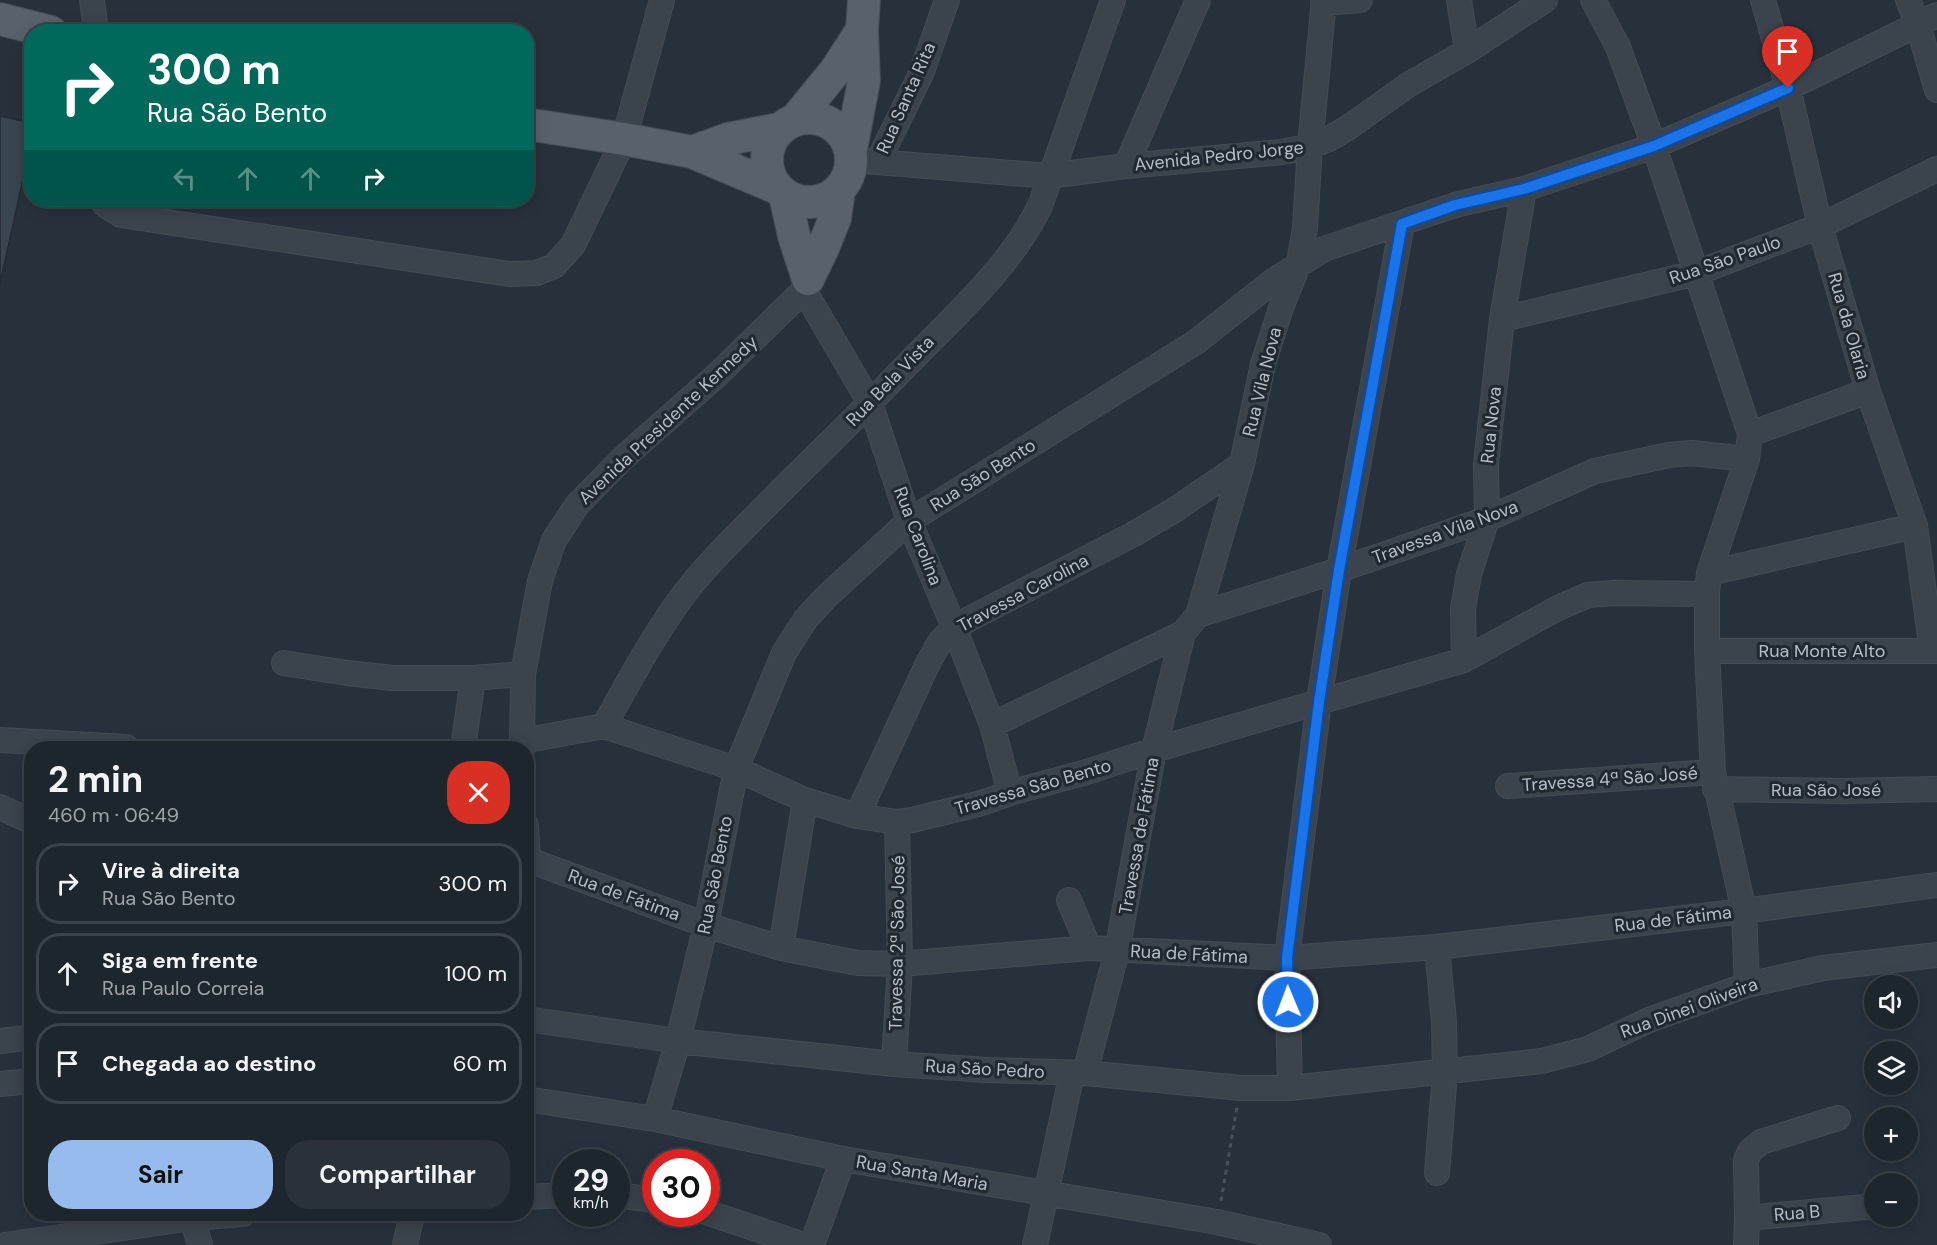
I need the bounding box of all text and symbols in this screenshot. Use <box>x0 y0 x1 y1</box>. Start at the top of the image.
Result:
pin <box>1762 26 1813 88</box>
icon: arrive <box>1771 35 1804 68</box>
street label: Rua Santa Rita <box>871 38 941 158</box>
text: 300 m <box>147 42 281 97</box>
icon: right <box>48 48 126 126</box>
text: Rua São Bento <box>147 95 327 130</box>
street label: Avenida Pedro Jorge <box>1133 135 1305 177</box>
icon: left <box>168 162 201 195</box>
icon: ahead <box>231 162 264 195</box>
icon: ahead <box>294 162 327 195</box>
icon: right <box>357 162 390 195</box>
street label: Rua São Paulo <box>1666 230 1784 290</box>
street label: Rua da Olaria <box>1822 270 1876 382</box>
street label: Rua Vila Nova <box>1237 325 1287 439</box>
street label: Avenida Presidente Kennedy <box>573 330 763 510</box>
street label: Rua Bela Vista <box>841 331 939 431</box>
street label: Rua Nova <box>1475 385 1507 465</box>
street label: Rua São Bento <box>926 433 1040 517</box>
street label: Rua Carolina <box>888 483 948 589</box>
street label: Travessa Vila Nova <box>1369 494 1521 570</box>
street label: Travessa Carolina <box>953 548 1093 638</box>
street label: Rua Monte Alto <box>1759 639 1886 663</box>
street label: Travessa São Bento <box>952 753 1114 821</box>
text: 2 min <box>48 756 143 803</box>
street label: Travessa de Fátima <box>1113 756 1165 916</box>
button: close <box>447 761 510 824</box>
street label: Travessa 4ª São José <box>1521 761 1699 797</box>
street label: Rua São José <box>1771 778 1881 802</box>
text: 460 m · 06:49 <box>48 802 179 828</box>
street label: Rua São Bento <box>692 814 738 936</box>
street label: Travessa 2ª São José <box>883 855 911 1031</box>
text: Vire à direita <box>102 856 240 885</box>
street label: Rua de Fátima <box>565 864 683 926</box>
icon: right <box>51 867 84 900</box>
text: 300 m <box>438 869 507 898</box>
text: Rua São Bento <box>102 885 236 911</box>
street label: Rua de Fátima <box>1613 900 1733 938</box>
street label: Rua de Fátima <box>1130 939 1248 969</box>
text: Siga em frente <box>102 946 258 975</box>
icon: ahead <box>51 957 84 990</box>
text: 100 m <box>445 959 507 988</box>
position arrow <box>1256 970 1320 1034</box>
street label: Rua Dinei Oliveira <box>1617 972 1761 1044</box>
text: Rua Paulo Correia <box>102 975 264 1001</box>
map controls <box>1864 975 1918 1227</box>
button: sound <box>1864 975 1918 1029</box>
button: layers <box>1864 1041 1918 1095</box>
icon: arrive <box>51 1047 84 1080</box>
text: Chegada ao destino <box>102 1049 316 1078</box>
text: 60 m <box>453 1049 507 1078</box>
street label: Rua São Pedro <box>925 1054 1045 1084</box>
button: + <box>1864 1107 1918 1161</box>
button: Sair <box>48 1140 273 1209</box>
button: Compartilhar <box>285 1140 510 1209</box>
speed limit sign: 30 <box>642 1149 720 1227</box>
street label: Rua Santa Maria <box>854 1150 990 1196</box>
text: 29 <box>573 1161 609 1200</box>
button: − <box>1864 1173 1918 1227</box>
text: km/h <box>573 1193 609 1213</box>
street label: Rua B <box>1773 1199 1821 1227</box>

